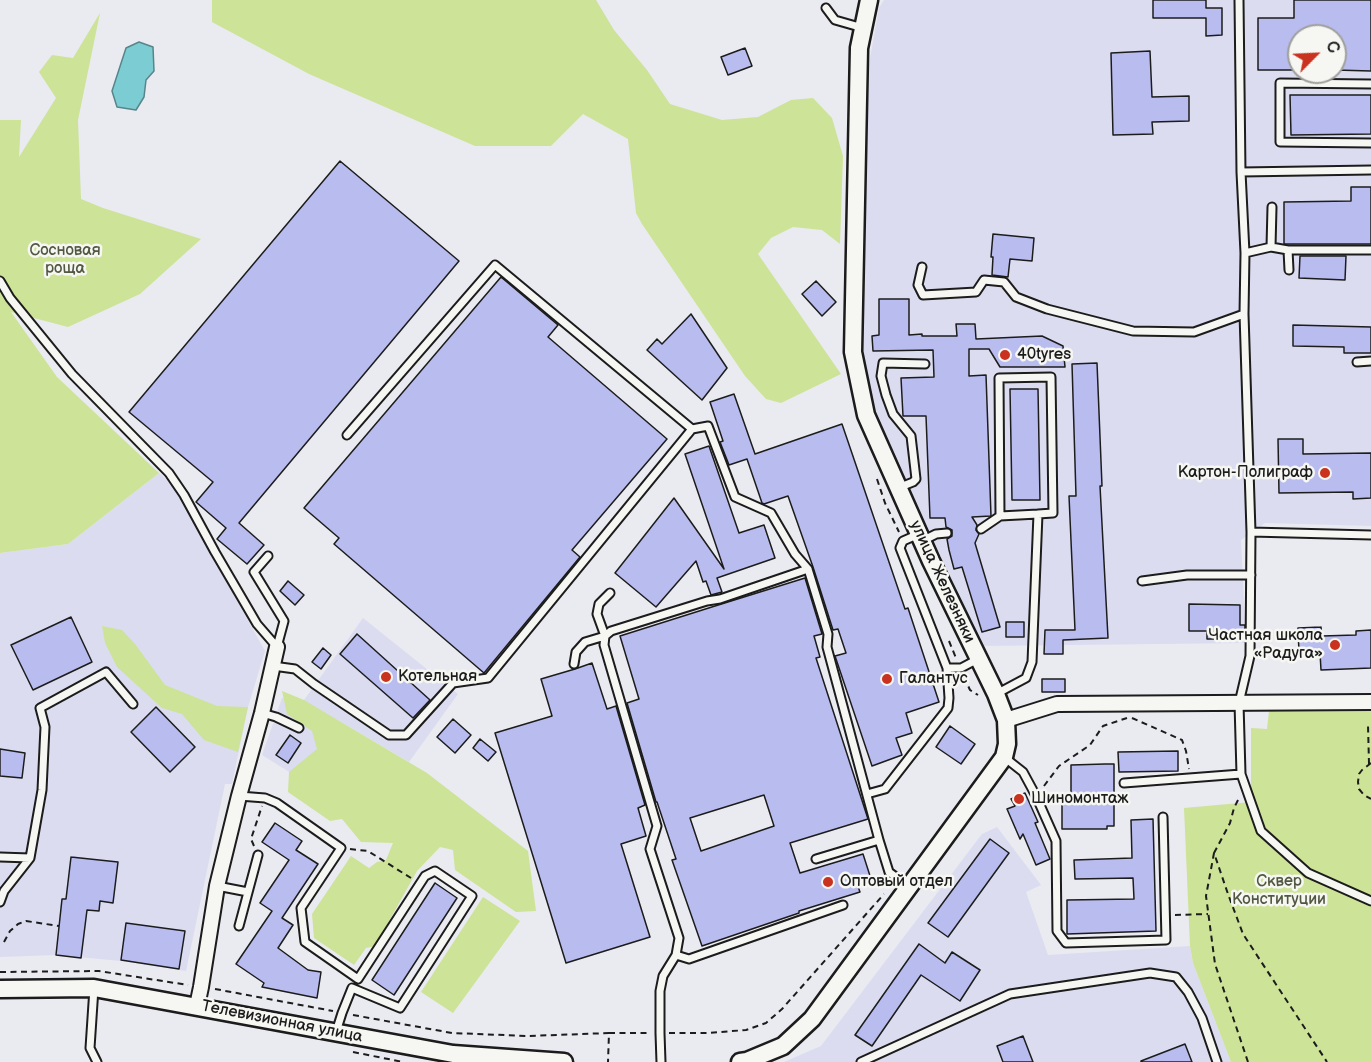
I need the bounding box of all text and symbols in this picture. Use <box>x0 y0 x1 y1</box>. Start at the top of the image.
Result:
north arrow <box>1287 24 1347 84</box>
text: С <box>1321 38 1343 56</box>
park label: Сосновая роща <box>29 241 101 279</box>
place label: 40tyres <box>1017 345 1071 365</box>
marker: 40tyres <box>998 348 1012 362</box>
place label: Картон-Полиграф <box>1178 463 1313 483</box>
marker: Картон-Полиграф <box>1318 466 1332 480</box>
street label: улица Железняки <box>905 518 979 646</box>
place label: Частная школа «Радуга» <box>1209 626 1323 664</box>
marker: Частная школа «Радуга» <box>1328 638 1342 652</box>
place label: Котельная <box>398 667 477 687</box>
place label: Галантус <box>899 669 968 689</box>
marker: Котельная <box>379 670 393 684</box>
marker: Галантус <box>880 672 894 686</box>
place label: Шиномонтаж <box>1031 789 1128 809</box>
marker: Шиномонтаж <box>1012 792 1026 806</box>
place label: Оптовый отдел <box>840 872 953 892</box>
park label: Сквер Конституции <box>1232 872 1326 910</box>
marker: Оптовый отдел <box>821 875 835 889</box>
street label: Телевизионная улица <box>200 997 364 1047</box>

